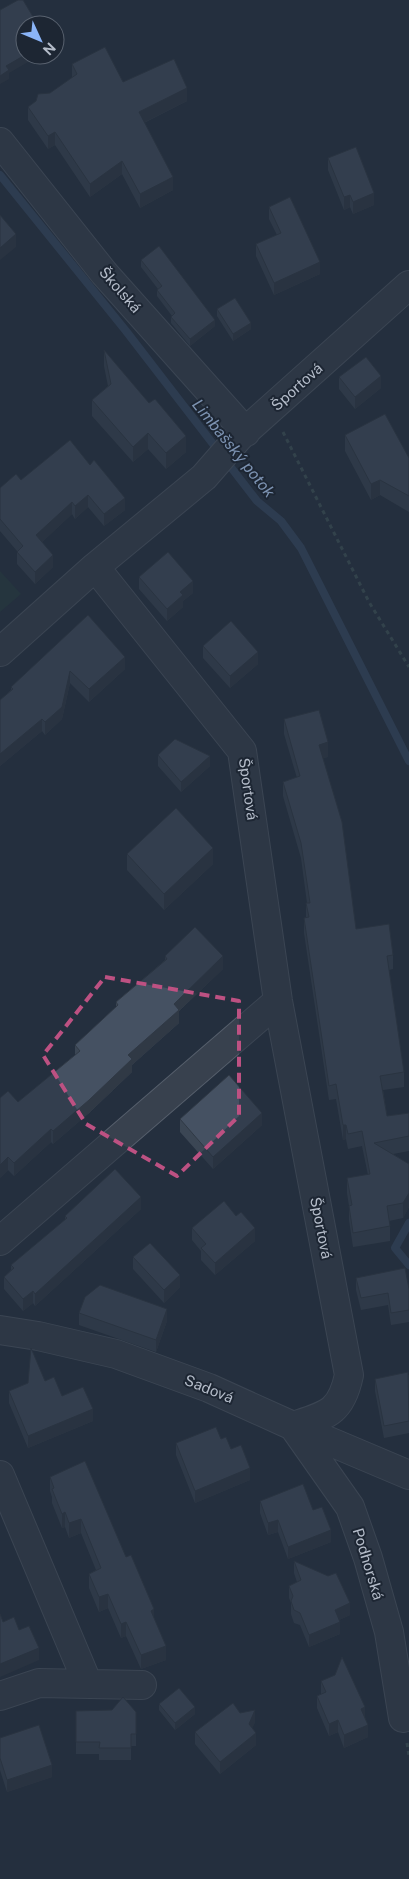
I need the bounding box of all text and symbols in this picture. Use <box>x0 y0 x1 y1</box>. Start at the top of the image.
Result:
north arrow <box>15 15 65 65</box>
text: N <box>40 40 59 59</box>
street label: Školská <box>96 263 145 316</box>
street label: Športová <box>268 359 326 414</box>
water label: Limbašský potok <box>188 395 279 501</box>
street label: Športová <box>236 757 261 821</box>
street label: Športová <box>307 1195 336 1260</box>
street label: Sadová <box>182 1371 236 1406</box>
street label: Podhorská <box>350 1526 387 1602</box>

